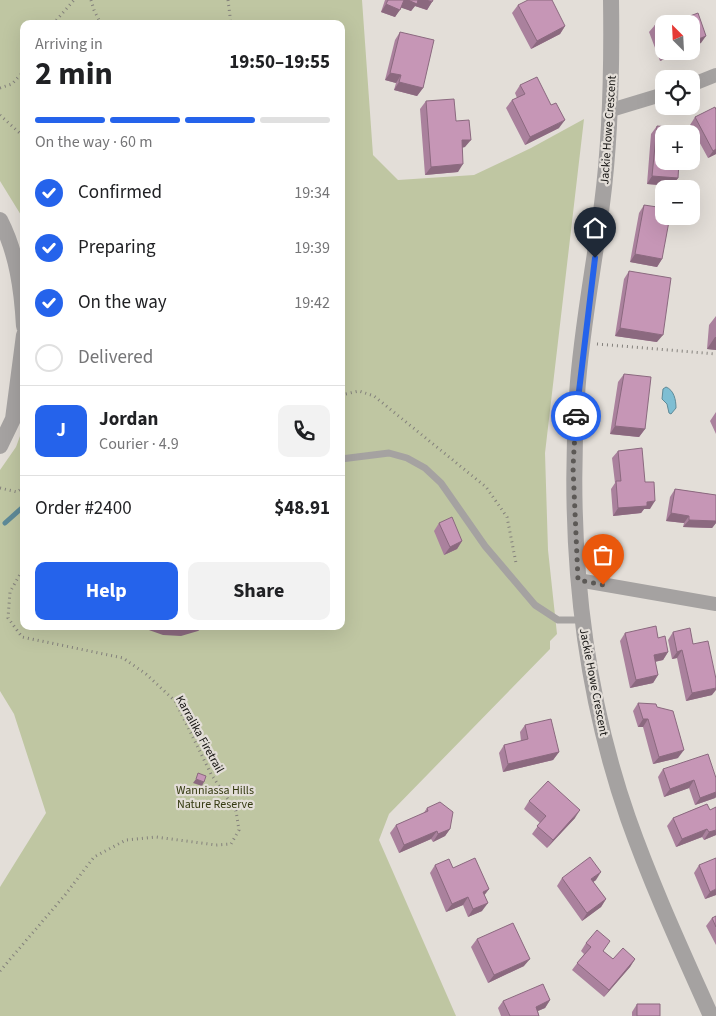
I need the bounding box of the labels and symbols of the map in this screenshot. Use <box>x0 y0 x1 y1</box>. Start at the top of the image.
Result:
north arrow <box>655 15 700 60</box>
street label: Jackie Howe Crescent <box>596 75 621 185</box>
pin <box>574 207 616 258</box>
courier <box>551 391 601 441</box>
pin <box>582 534 624 585</box>
street label: Jackie Howe Crescent <box>575 627 612 737</box>
street label: Karralika Firetrail <box>171 692 228 776</box>
park label: Wanniassa Hills Nature Reserve <box>176 782 254 813</box>

